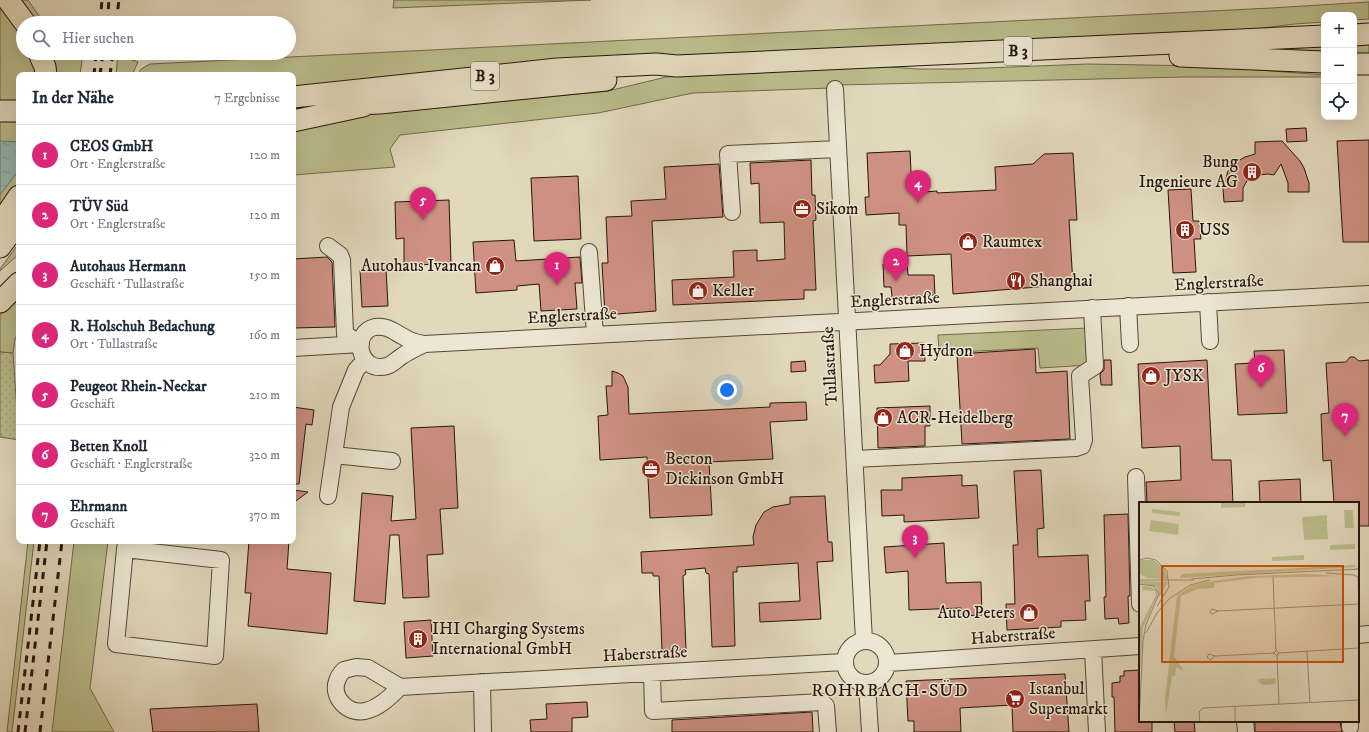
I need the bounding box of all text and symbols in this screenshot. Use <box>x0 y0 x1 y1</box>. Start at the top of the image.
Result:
map controls <box>1321 12 1357 120</box>
button: + <box>1321 12 1357 48</box>
search box <box>16 16 296 60</box>
icon: search <box>30 27 52 49</box>
text: Hier suchen <box>62 29 134 48</box>
road number: B 3 <box>1004 37 1032 65</box>
button: − <box>1321 48 1357 84</box>
road number: B 3 <box>471 62 499 90</box>
button: locate <box>1321 84 1357 120</box>
text: In der Nähe <box>32 87 114 109</box>
text: 7 Ergebnisse <box>214 90 280 106</box>
text: CEOS GmbH <box>70 137 153 156</box>
text: 1 <box>43 147 47 163</box>
text: 120 m <box>249 147 280 163</box>
place label: Bung Ingenieure AG <box>1139 151 1239 193</box>
text: Ort · Englerstraße <box>70 156 165 172</box>
building icon: Bung Ingenieure AG <box>1241 161 1263 183</box>
pin: 4 <box>905 170 931 203</box>
pin: 5 <box>410 187 436 220</box>
text: TÜV Süd <box>70 197 128 216</box>
office icon: Sikom <box>791 198 813 220</box>
place label: Sikom <box>816 198 859 220</box>
text: 2 <box>42 207 48 223</box>
text: 120 m <box>249 207 280 223</box>
text: Ort · Englerstraße <box>70 216 165 232</box>
building icon: USS <box>1174 219 1196 241</box>
place label: USS <box>1199 219 1230 241</box>
shop icon: Raumtex <box>957 231 979 253</box>
place label: Raumtex <box>982 231 1043 253</box>
pin: 2 <box>883 248 909 281</box>
pin: 1 <box>544 252 570 285</box>
place label: Autohaus Ivancan <box>361 255 481 277</box>
shop icon: Autohaus Ivancan <box>484 255 506 277</box>
text: Autohaus Hermann <box>70 257 186 276</box>
text: 3 <box>43 267 47 283</box>
text: 150 m <box>249 267 280 283</box>
restaurant icon: Shanghai <box>1005 270 1027 292</box>
place label: Shanghai <box>1030 270 1093 292</box>
street label: Englerstraße <box>1174 270 1264 296</box>
text: Geschäft · Tullastraße <box>70 276 184 292</box>
shop icon: Keller <box>687 280 709 302</box>
place label: Keller <box>712 280 755 302</box>
street label: Englerstraße <box>850 287 940 313</box>
street label: Englerstraße <box>527 303 617 329</box>
text: R. Holschuh Bedachung <box>70 317 215 336</box>
street label: Tullastraße <box>817 326 843 406</box>
text: 4 <box>41 327 49 343</box>
text: 160 m <box>249 327 280 343</box>
text: Ort · Tullastraße <box>70 336 158 352</box>
shop icon: Hydron <box>894 340 916 362</box>
place label: Hydron <box>919 340 973 362</box>
pin: 6 <box>1248 355 1274 388</box>
shop icon: JYSK <box>1140 365 1162 387</box>
place label: JYSK <box>1163 365 1204 387</box>
text: Peugeot Rhein-Neckar <box>70 377 207 396</box>
your location <box>717 380 737 400</box>
text: 5 <box>42 387 48 403</box>
text: 210 m <box>249 387 280 403</box>
text: Geschäft <box>70 396 115 412</box>
pin: 7 <box>1332 403 1358 436</box>
shop icon: ACR-Heidelberg <box>872 407 894 429</box>
place label: ACR-Heidelberg <box>897 407 1014 429</box>
text: Betten Knoll <box>70 437 147 456</box>
text: 6 <box>42 447 48 463</box>
text: 320 m <box>249 447 280 463</box>
place label: Becton Dickinson GmbH <box>665 448 784 490</box>
text: Geschäft · Englerstraße <box>70 456 192 472</box>
office icon: Becton Dickinson GmbH <box>640 458 662 480</box>
text: Ehrmann <box>70 497 127 516</box>
inset map <box>1139 502 1359 722</box>
text: 7 <box>42 507 48 523</box>
text: 370 m <box>249 507 280 523</box>
text: Geschäft <box>70 516 115 532</box>
pin: 3 <box>902 525 928 558</box>
place label: Auto Peters <box>937 602 1015 624</box>
shop icon: Auto Peters <box>1018 602 1040 624</box>
place label: IHI Charging Systems International GmbH <box>432 618 585 660</box>
street label: Haberstraße <box>970 622 1056 650</box>
building icon: IHI Charging Systems International GmbH <box>407 628 429 650</box>
street label: Haberstraße <box>602 641 688 667</box>
place label: Istanbul Supermarkt <box>1029 678 1109 720</box>
district label: ROHRBACH-SÜD <box>811 680 969 702</box>
supermarket icon: Istanbul Supermarkt <box>1004 688 1026 710</box>

